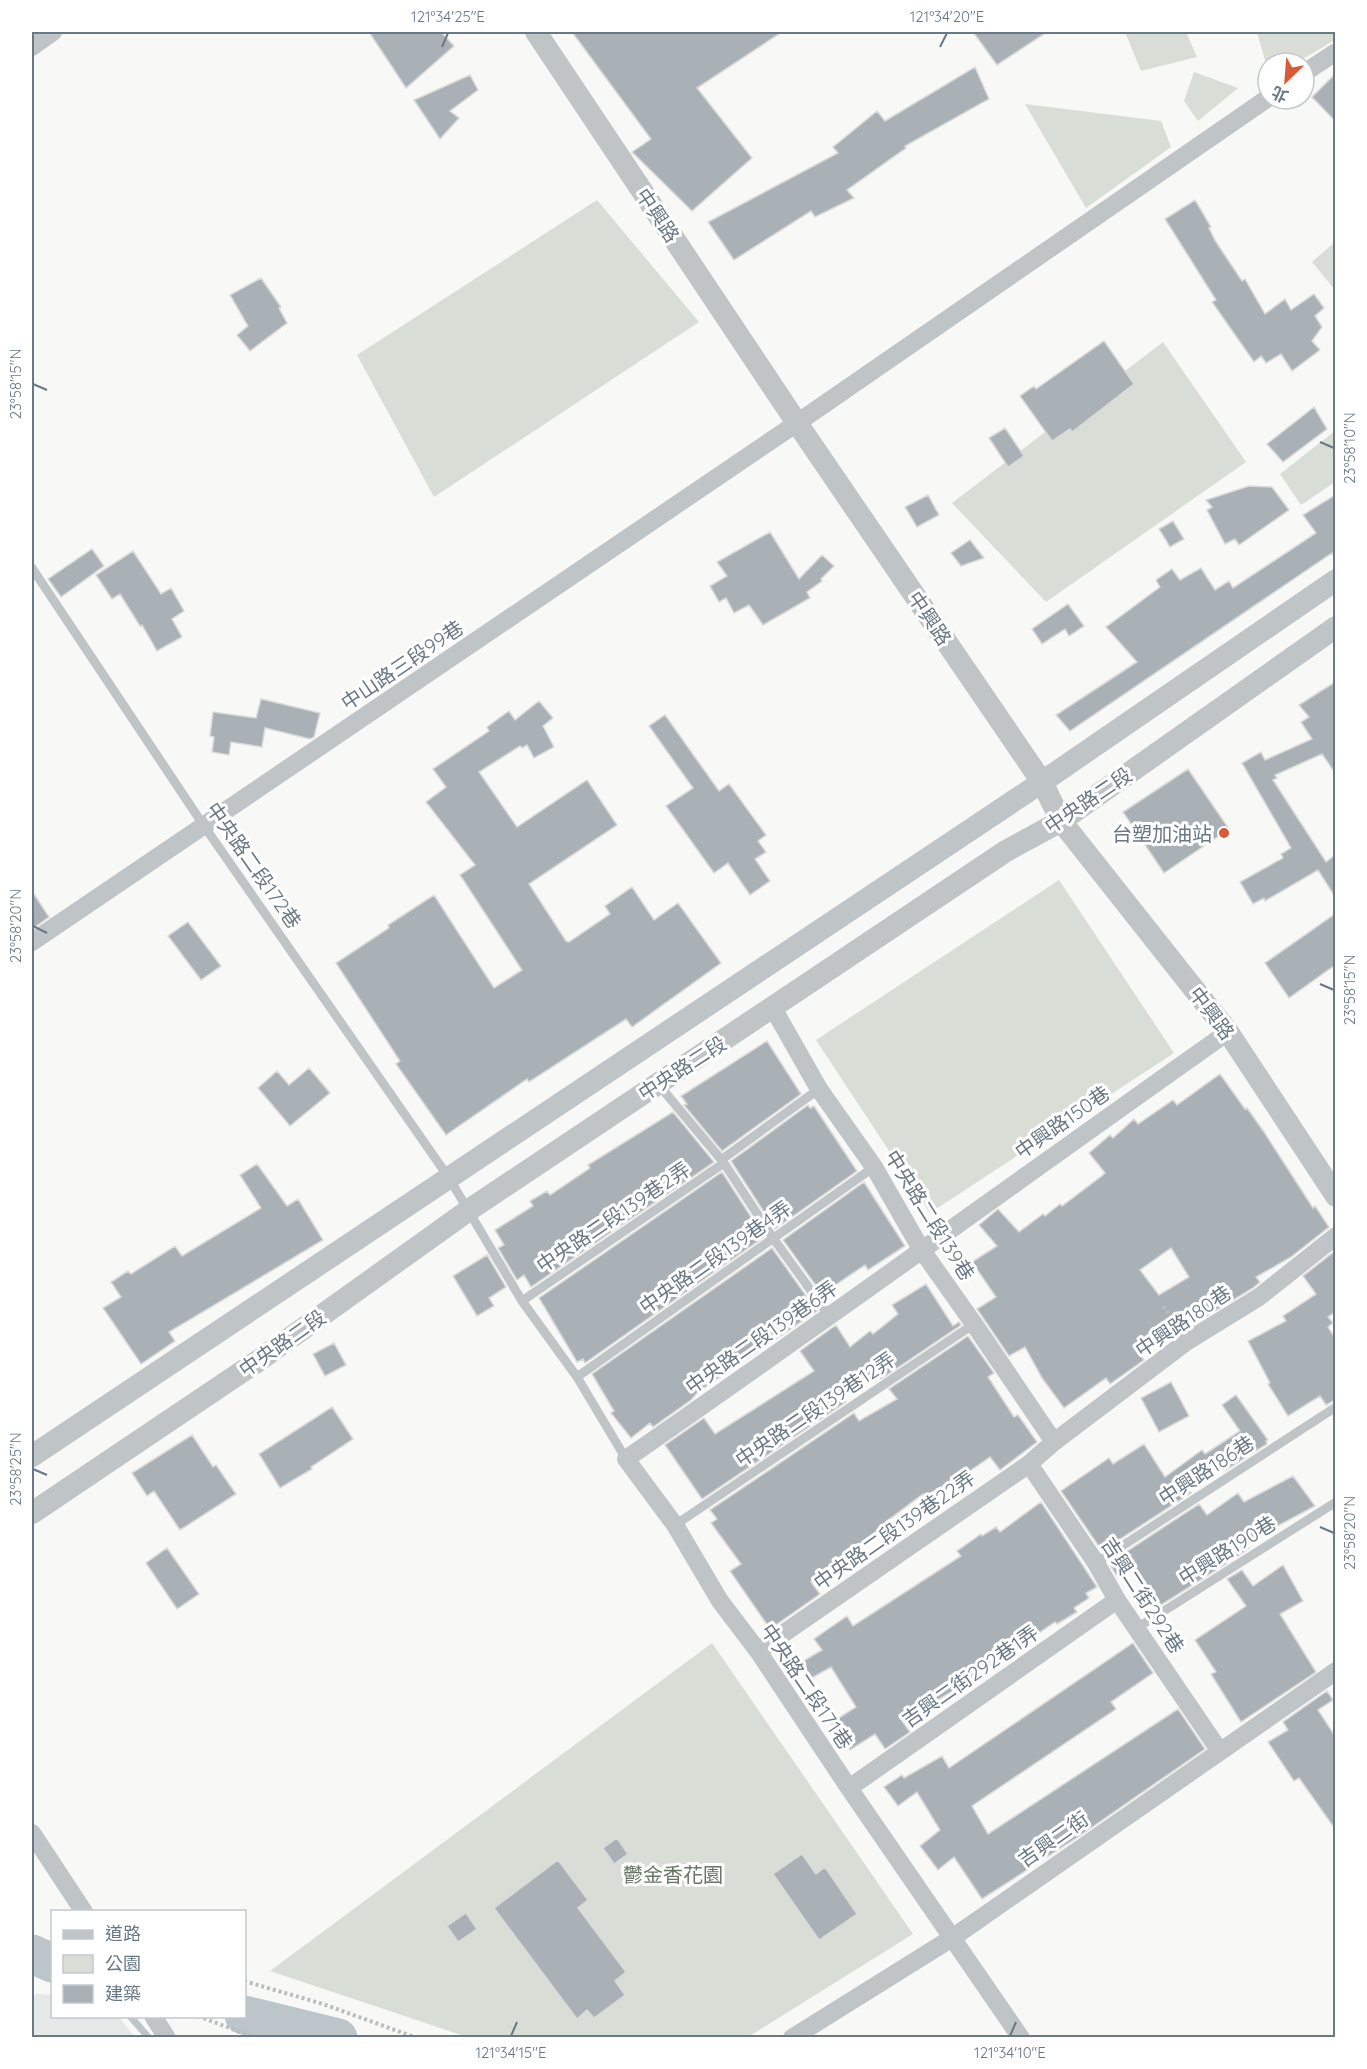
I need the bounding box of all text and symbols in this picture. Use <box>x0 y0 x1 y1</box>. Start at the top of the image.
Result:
text: 121°34'25"E <box>411 7 485 26</box>
text: 121°34'20"E <box>910 7 984 26</box>
north arrow <box>1256 51 1316 111</box>
text: 北 <box>1268 82 1291 107</box>
street label: 中興路 <box>631 183 685 247</box>
text: 23°58'15"N <box>6 349 25 419</box>
text: 23°58'10"N <box>1340 412 1359 484</box>
street label: 中興路 <box>903 586 957 650</box>
street label: 中山路三段99巷 <box>336 615 468 715</box>
street label: 中央路二段 <box>1040 762 1136 838</box>
street label: 中央路二段172巷 <box>201 797 307 933</box>
place label: 台塑加油站 <box>1112 821 1212 846</box>
marker: 台塑加油站 <box>1217 826 1231 840</box>
text: 23°58'20"N <box>6 889 25 963</box>
text: 23°58'15"N <box>1340 955 1359 1025</box>
street label: 中興路 <box>1184 982 1240 1044</box>
street label: 中央路二段 <box>633 1030 731 1106</box>
street label: 中興路150巷 <box>1010 1080 1114 1164</box>
street label: 中央路二段139巷 <box>880 1145 980 1285</box>
street label: 中央路二段139巷2弄 <box>531 1156 695 1278</box>
street label: 中央路二段139巷4弄 <box>634 1195 796 1319</box>
street label: 中央路二段139巷6弄 <box>680 1275 842 1399</box>
street label: 中興路180巷 <box>1130 1280 1236 1362</box>
street label: 中央路二段 <box>234 1304 330 1382</box>
street label: 中央路二段139巷12弄 <box>730 1346 900 1472</box>
street label: 中興路186巷 <box>1153 1430 1259 1510</box>
text: 23°58'25"N <box>6 1432 25 1506</box>
street label: 中央路二段139巷22弄 <box>809 1465 979 1595</box>
text: 23°58'20"N <box>1340 1496 1359 1570</box>
street label: 中興路190巷 <box>1174 1510 1280 1590</box>
street label: 吉興二街292巷 <box>1096 1532 1190 1658</box>
street label: 中央路二段171巷 <box>756 1618 858 1754</box>
street label: 吉興二街292巷1弄 <box>897 1620 1043 1732</box>
street label: 吉興二街 <box>1013 1806 1093 1872</box>
park label: 鬱金香花園 <box>623 1862 723 1887</box>
legend <box>51 1910 246 2018</box>
text: 道路 <box>105 1922 141 1945</box>
text: 公園 <box>105 1952 141 1975</box>
text: 建築 <box>105 1982 141 2005</box>
text: 121°34'15"E <box>475 2043 547 2062</box>
text: 121°34'10"E <box>974 2043 1046 2062</box>

